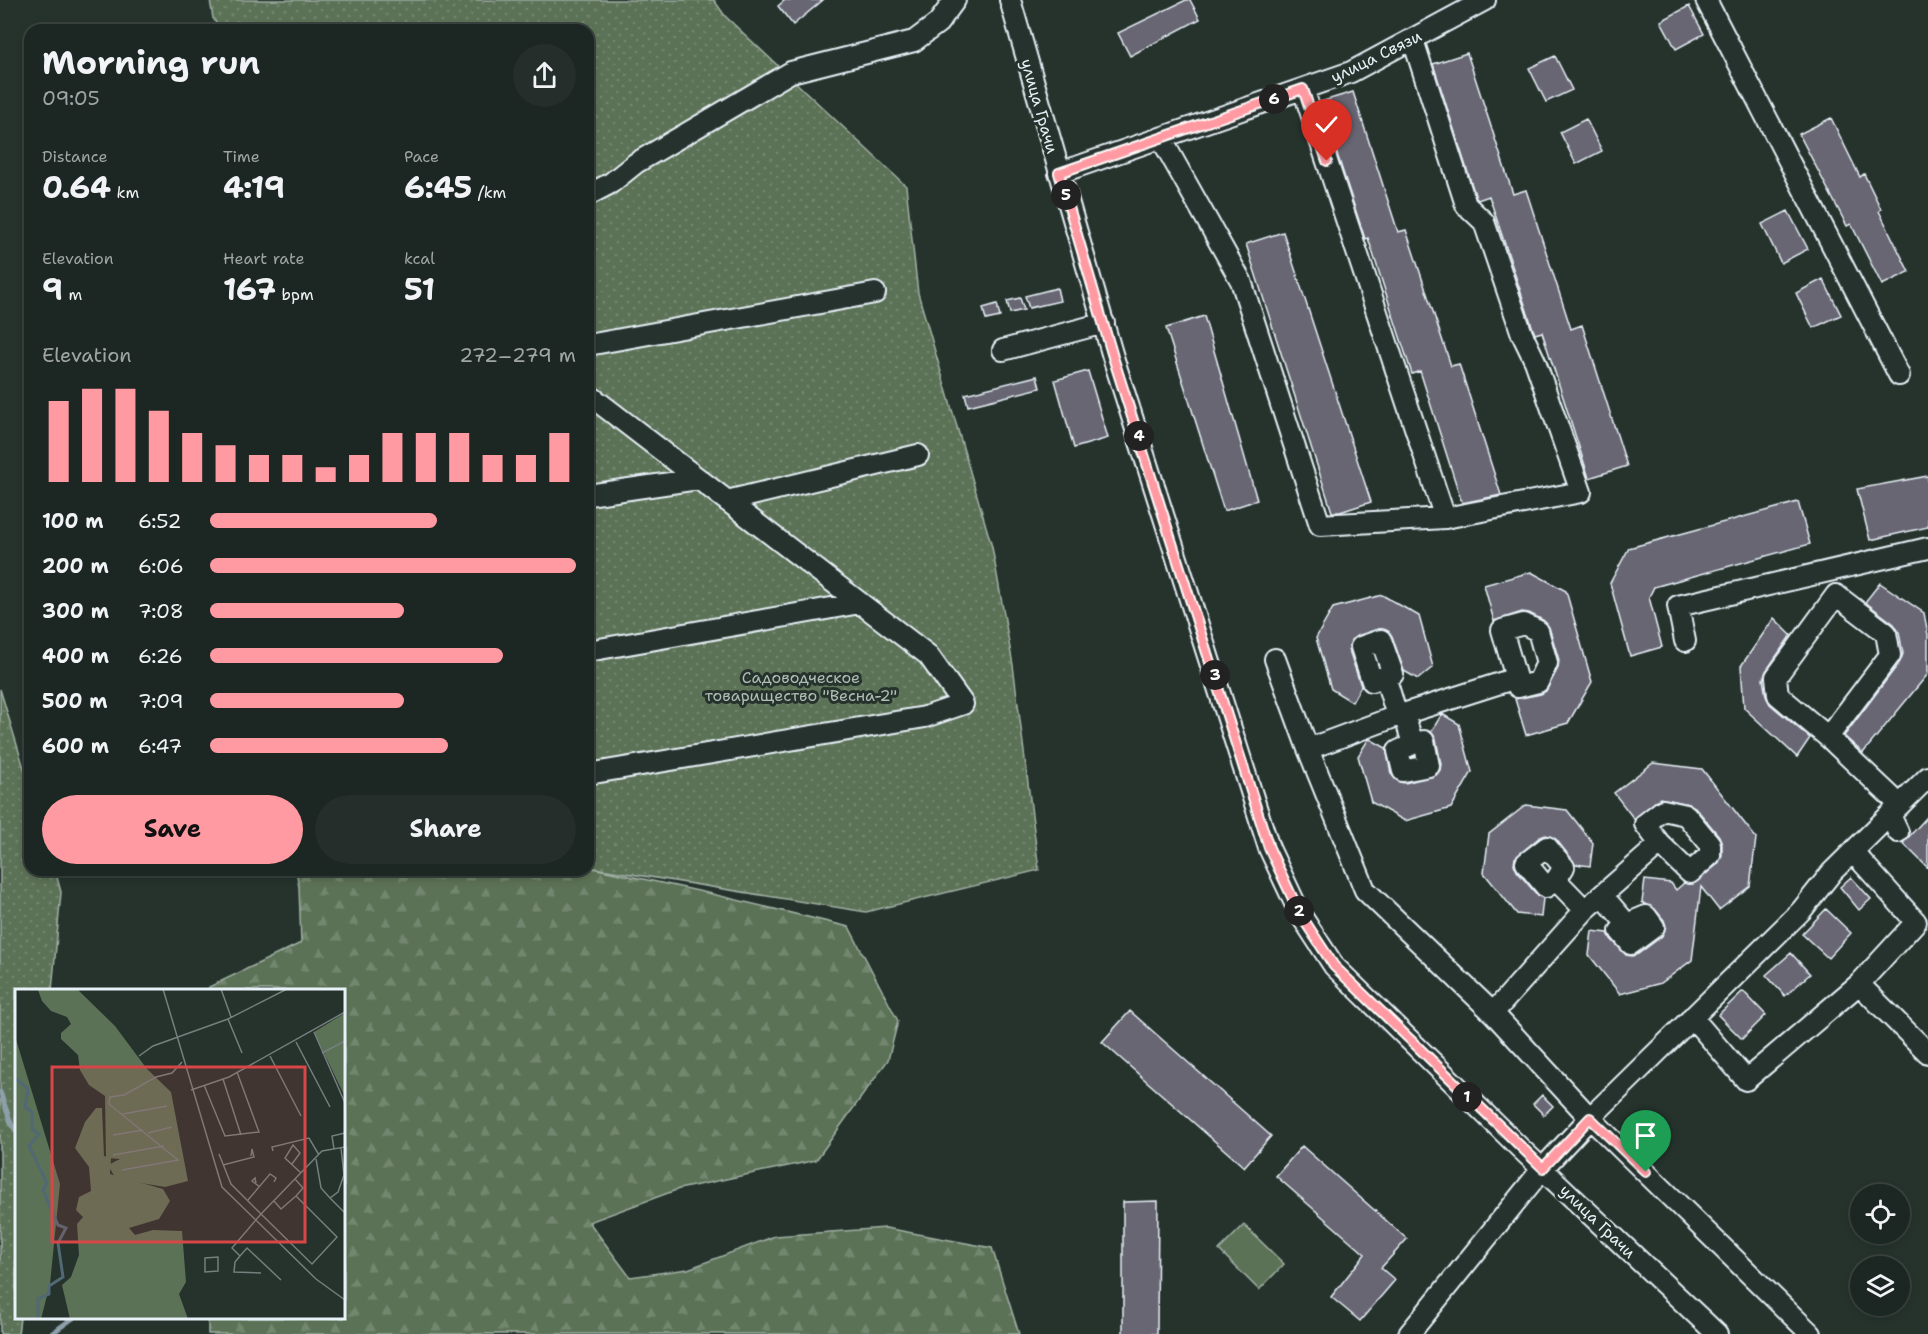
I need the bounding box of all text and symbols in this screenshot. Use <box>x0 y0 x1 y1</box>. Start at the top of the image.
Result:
street label: улица Связи <box>1327 25 1425 88</box>
text: Morning run <box>42 40 260 85</box>
button: share <box>513 44 576 107</box>
street label: улица Грачи <box>1016 56 1063 156</box>
pin: 6 <box>1259 84 1289 114</box>
text: 09:05 <box>42 85 100 111</box>
text: 6 <box>1268 88 1280 109</box>
pin <box>1301 99 1352 161</box>
icon: check <box>1310 108 1343 141</box>
text: Distance <box>42 146 108 167</box>
text: Time <box>223 146 260 167</box>
text: Pace <box>404 146 439 167</box>
text: 0.64 <box>42 167 111 208</box>
text: 4:19 <box>223 167 285 208</box>
text: 6:45 <box>404 167 472 208</box>
pin: 5 <box>1051 180 1081 210</box>
text: km <box>111 182 139 203</box>
text: /km <box>472 182 506 203</box>
text: 5 <box>1061 184 1071 205</box>
text: Elevation <box>42 248 114 269</box>
text: Heart rate <box>223 248 305 269</box>
text: kcal <box>404 248 435 269</box>
text: 9 <box>42 269 63 310</box>
text: 167 <box>223 269 276 310</box>
text: 51 <box>404 269 435 310</box>
text: m <box>63 284 82 305</box>
text: bpm <box>276 284 314 305</box>
text: Elevation <box>42 342 132 368</box>
text: 272–279 m <box>459 342 576 368</box>
pin: 4 <box>1124 421 1154 451</box>
text: 4 <box>1133 425 1145 446</box>
text: 100 m <box>42 508 104 534</box>
text: 6:52 <box>138 508 182 534</box>
text: 200 m <box>42 553 109 579</box>
text: 6:06 <box>138 553 184 579</box>
text: 300 m <box>42 598 109 624</box>
text: 7:08 <box>138 598 184 624</box>
text: 400 m <box>42 643 109 669</box>
text: 6:26 <box>138 643 183 669</box>
pin: 3 <box>1200 660 1230 690</box>
text: 3 <box>1209 664 1221 685</box>
park label: Садоводческое товарищество "Весна-2" <box>705 667 897 706</box>
text: 500 m <box>42 688 108 714</box>
text: 7:09 <box>138 688 184 714</box>
text: 600 m <box>42 733 109 759</box>
text: 6:47 <box>138 733 182 759</box>
button: Save <box>42 795 303 864</box>
button: Share <box>315 795 576 864</box>
pin: 2 <box>1284 896 1314 926</box>
text: 2 <box>1293 900 1305 921</box>
inset map <box>15 989 345 1319</box>
pin: 1 <box>1452 1082 1482 1112</box>
text: 1 <box>1463 1086 1471 1107</box>
pin <box>1620 1110 1671 1172</box>
icon: arrive <box>1629 1119 1662 1152</box>
street label: улица Грачи <box>1555 1180 1640 1263</box>
map controls <box>1850 1184 1910 1316</box>
button: locate <box>1850 1184 1910 1244</box>
button: layers <box>1850 1256 1910 1316</box>

